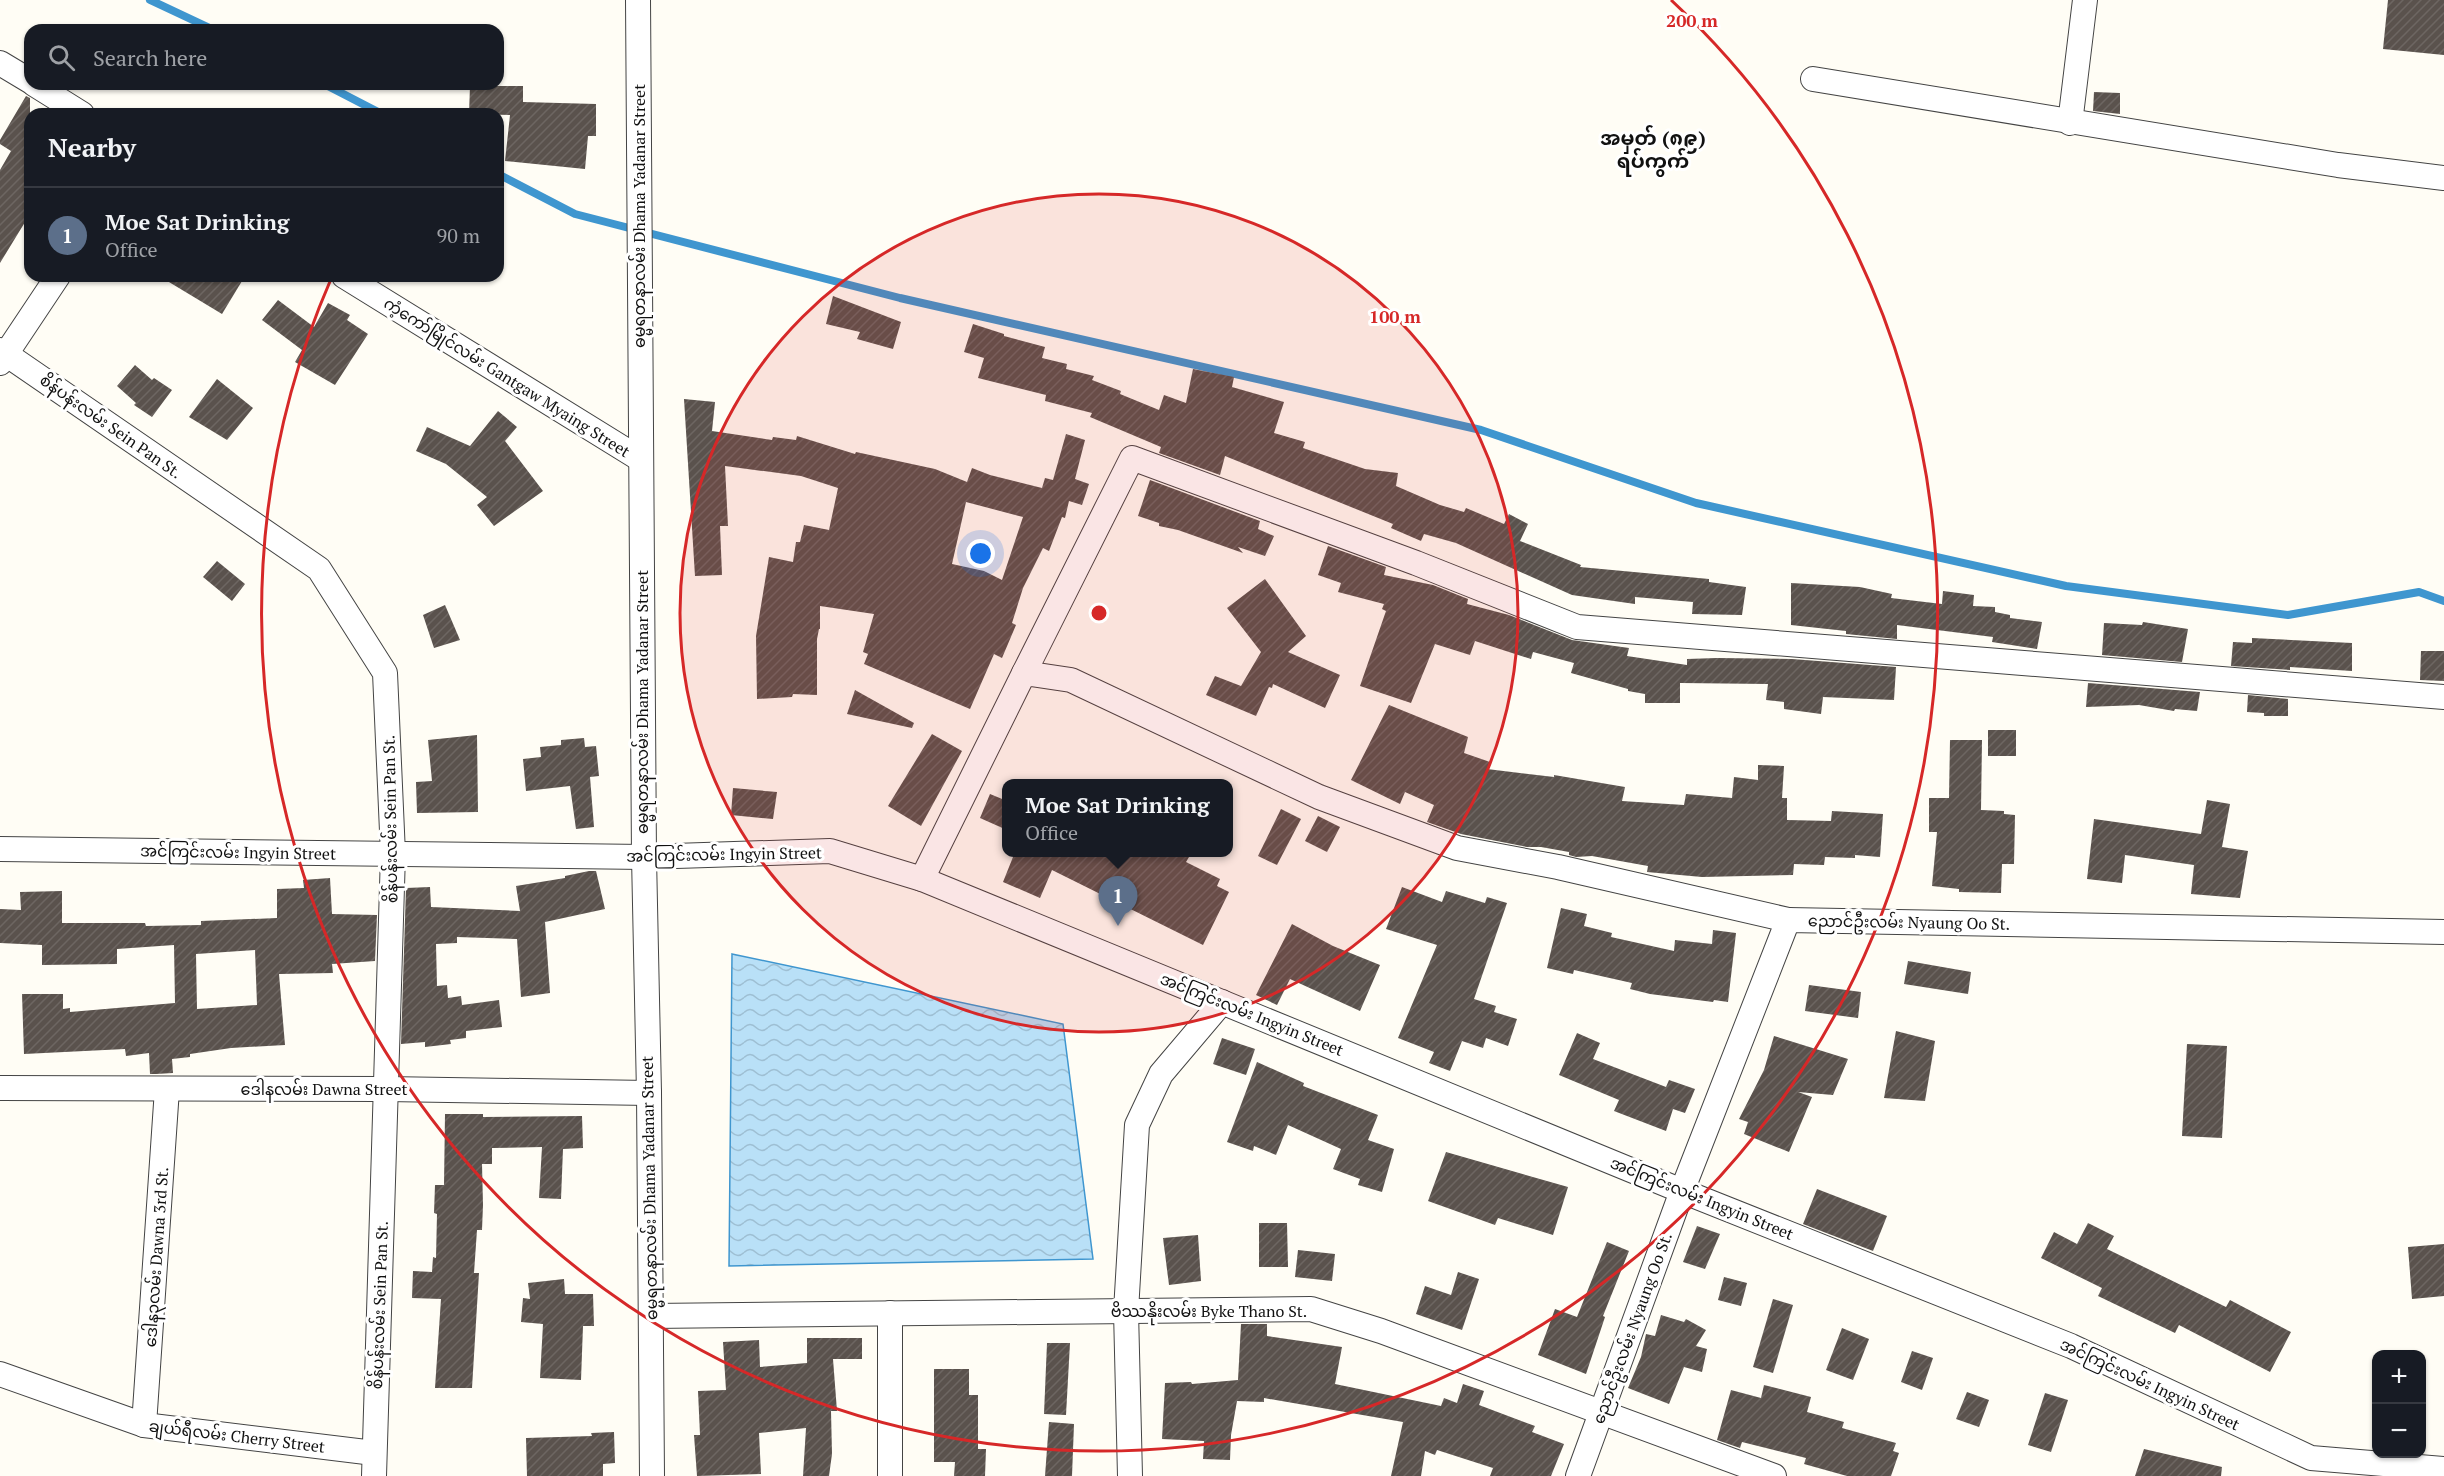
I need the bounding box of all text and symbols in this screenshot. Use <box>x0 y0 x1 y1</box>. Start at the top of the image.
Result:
text: 200 m <box>1666 8 1718 32</box>
search box <box>24 24 504 90</box>
icon: search <box>45 41 78 74</box>
text: Search here <box>93 43 207 72</box>
street label: ဓမ္မရတနာလမ်း Dhama Yadanar Street <box>628 84 653 348</box>
district label: အမှတ် (၈၉) ရပ်ကွက် <box>1600 124 1706 177</box>
text: Nearby <box>48 130 136 164</box>
text: Moe Sat Drinking <box>105 207 289 236</box>
text: 1 <box>62 222 73 249</box>
text: 90 m <box>437 222 480 249</box>
text: Office <box>105 236 158 263</box>
street label: ကံ့ကော်မြိုင်လမ်း Gantgaw Myaing Street <box>378 292 634 465</box>
text: 100 m <box>1369 304 1421 328</box>
street label: စိန်ပန်းလမ်း Sein Pan St. <box>34 369 186 486</box>
your location <box>966 539 995 568</box>
street label: ဓမ္မရတနာလမ်း Dhama Yadanar Street <box>631 570 656 834</box>
centre of rings <box>1089 603 1109 623</box>
street label: စိန်ပန်းလမ်း Sein Pan St. <box>378 735 405 903</box>
popup <box>1002 779 1233 857</box>
text: Moe Sat Drinking <box>1025 790 1210 819</box>
text: Office <box>1025 819 1078 846</box>
street label: အင်ကြင်းလမ်း Ingyin Street <box>140 839 336 868</box>
street label: အင်ကြင်းလမ်း Ingyin Street <box>626 841 822 870</box>
pin: 1 <box>1098 876 1138 926</box>
street label: ညောင်ဦးလမ်း Nyaung Oo St. <box>1808 909 2010 938</box>
street label: အင်ကြင်းလမ်း Ingyin Street <box>1156 967 1347 1064</box>
street label: ဓမ္မရတနာလမ်း Dhama Yadanar Street <box>636 1056 666 1320</box>
street label: ဒေါနလမ်း Dawna Street <box>241 1078 408 1103</box>
street label: အင်ကြင်းလမ်း Ingyin Street <box>1606 1151 1797 1248</box>
street label: ဒေါန၃လမ်း Dawna 3rd St. <box>139 1166 176 1348</box>
street label: စိန်ပန်းလမ်း Sein Pan St. <box>365 1220 396 1390</box>
street label: ညောင်ဦးလမ်း Nyaung Oo St. <box>1587 1229 1680 1428</box>
street label: ဗိဿနိုးလမ်း Byke Thano St. <box>1111 1300 1307 1326</box>
street label: အင်ကြင်းလမ်း Ingyin Street <box>2055 1333 2243 1438</box>
map controls <box>2372 1350 2426 1458</box>
button: + <box>2372 1350 2426 1404</box>
button: − <box>2372 1404 2426 1458</box>
street label: ချယ်ရီလမ်း Cherry Street <box>147 1414 326 1461</box>

